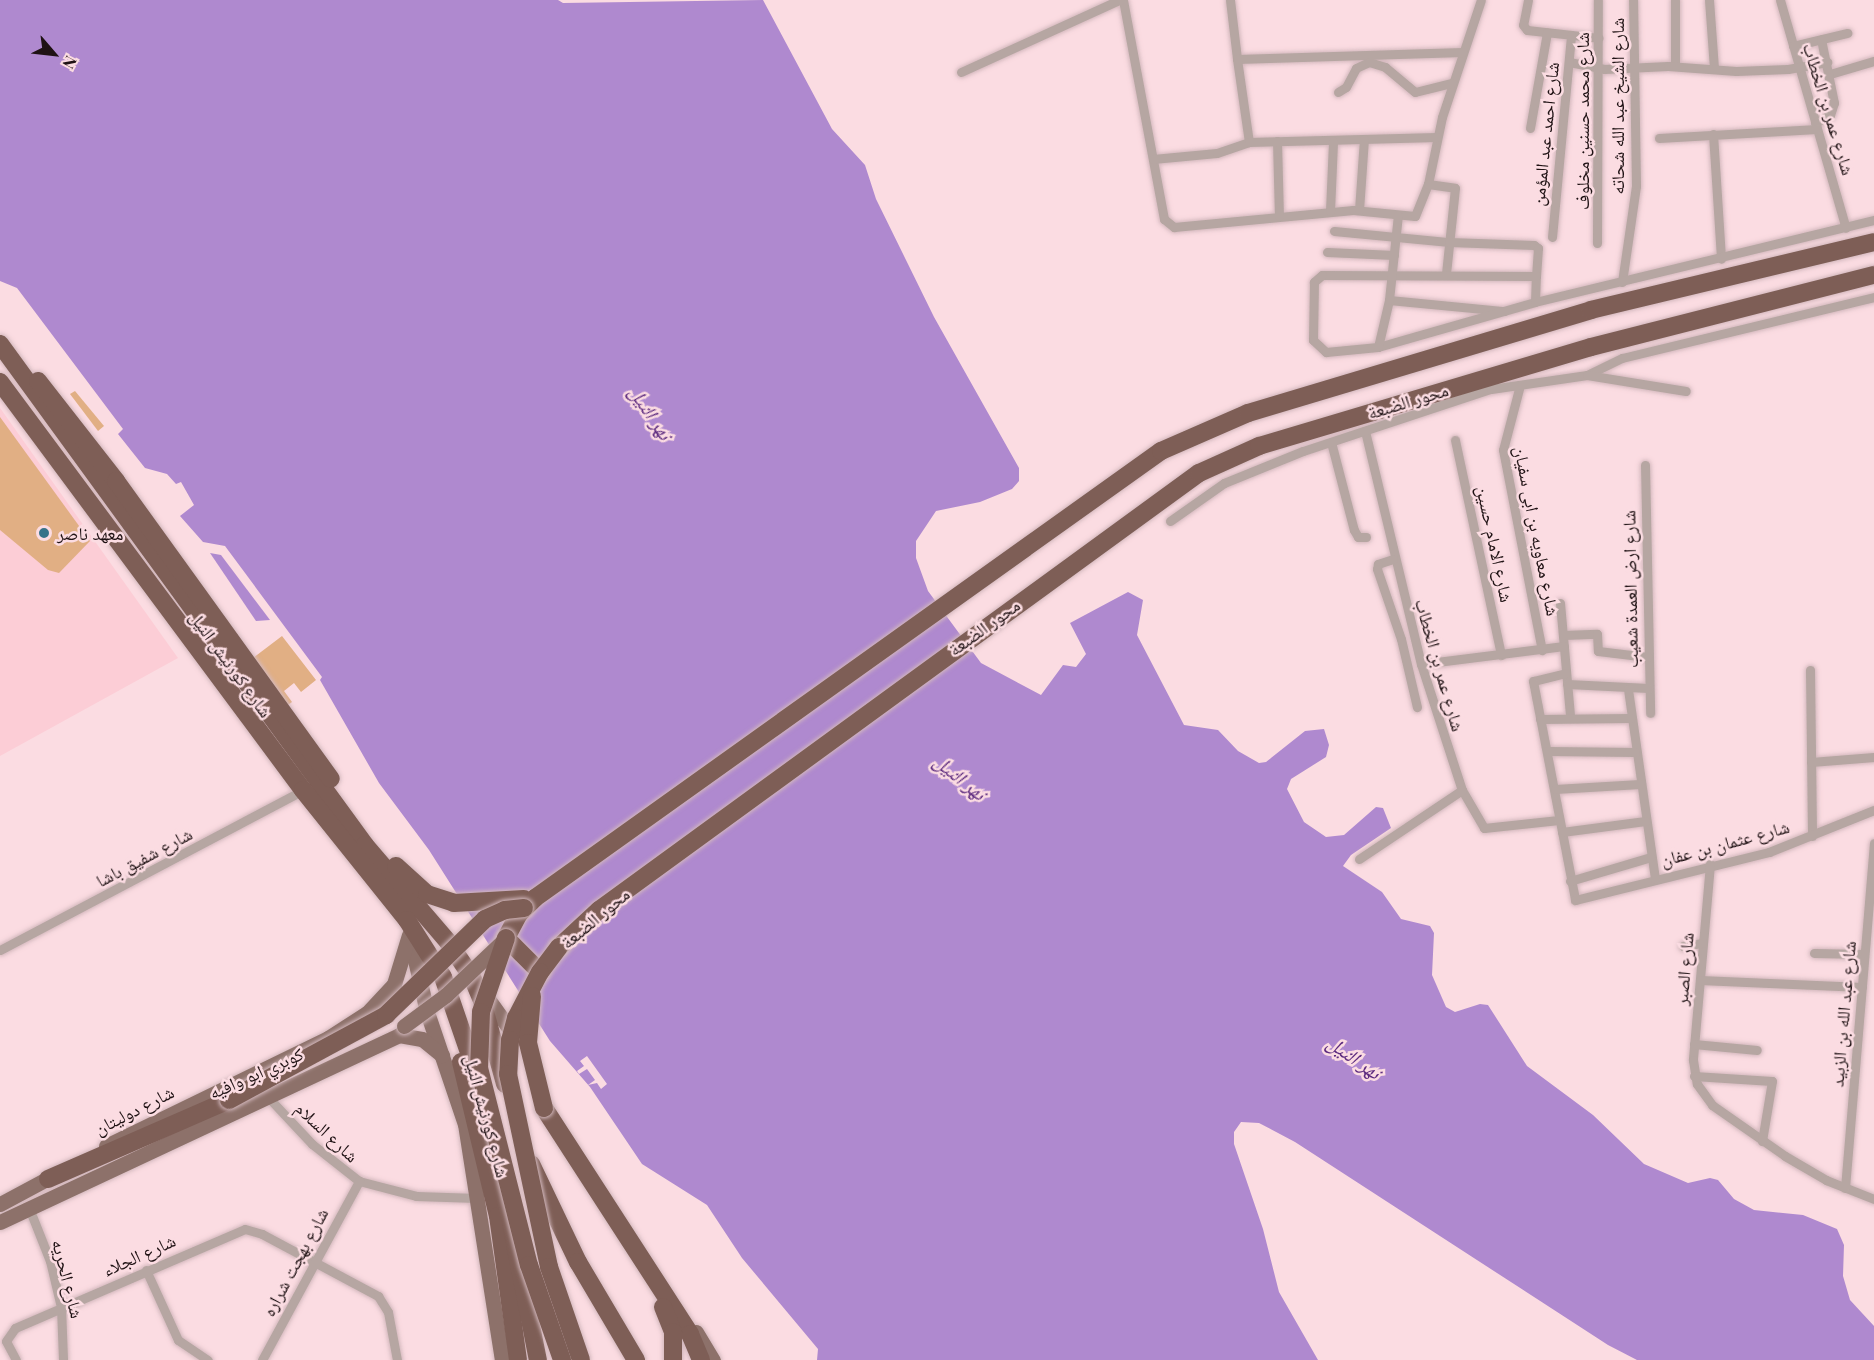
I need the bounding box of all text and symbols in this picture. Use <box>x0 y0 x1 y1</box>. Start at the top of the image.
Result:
street label: شارع الشيخ عبد الله شحاته <box>1606 18 1628 194</box>
north arrow <box>24 24 84 84</box>
street label: شارع محمد حسنين مخلوف <box>1571 32 1593 210</box>
street label: شارع عمر بن الخطاب <box>1799 40 1859 178</box>
text: N <box>58 53 82 73</box>
street label: شارع احمد عبد المؤمن <box>1527 61 1563 207</box>
street label: محور الضبعة <box>1365 379 1451 423</box>
water label: نهر النيل <box>625 380 679 444</box>
street label: شارع معاويه بن ابى سفيان <box>1510 444 1564 618</box>
street label: شارع الامام حسين <box>1472 484 1518 604</box>
street label: شارع ارض العمدة شعيب <box>1618 510 1642 668</box>
place label: معهد ناصر <box>57 522 123 544</box>
marker: معهد ناصر <box>35 524 53 542</box>
street label: محور الضبعة <box>944 594 1024 660</box>
street label: شارع عمر بن الخطاب <box>1411 596 1469 734</box>
street label: شارع كورنيش النيل <box>185 607 277 721</box>
water label: نهر النيل <box>930 748 992 804</box>
street label: شارع عثمان بن عفان <box>1658 815 1792 871</box>
street label: شارع شفيق باشا <box>92 823 196 891</box>
street label: محور الضبعة <box>556 883 634 953</box>
street label: شارع الصبر <box>1670 932 1698 1006</box>
street label: شارع عبد الله بن الزبيد <box>1826 940 1860 1088</box>
water label: نهر النيل <box>1323 1029 1387 1083</box>
street label: كوبري ابو وافيه <box>206 1043 306 1103</box>
street label: شارع كورنيش النيل <box>460 1052 514 1180</box>
street label: شارع دوليتان <box>91 1081 177 1139</box>
street label: شارع السلام <box>291 1097 363 1167</box>
street label: شارع بهجت شراره <box>257 1204 333 1320</box>
street label: شارع الجلاء <box>99 1229 179 1281</box>
street label: شارع الحريه <box>48 1237 88 1321</box>

